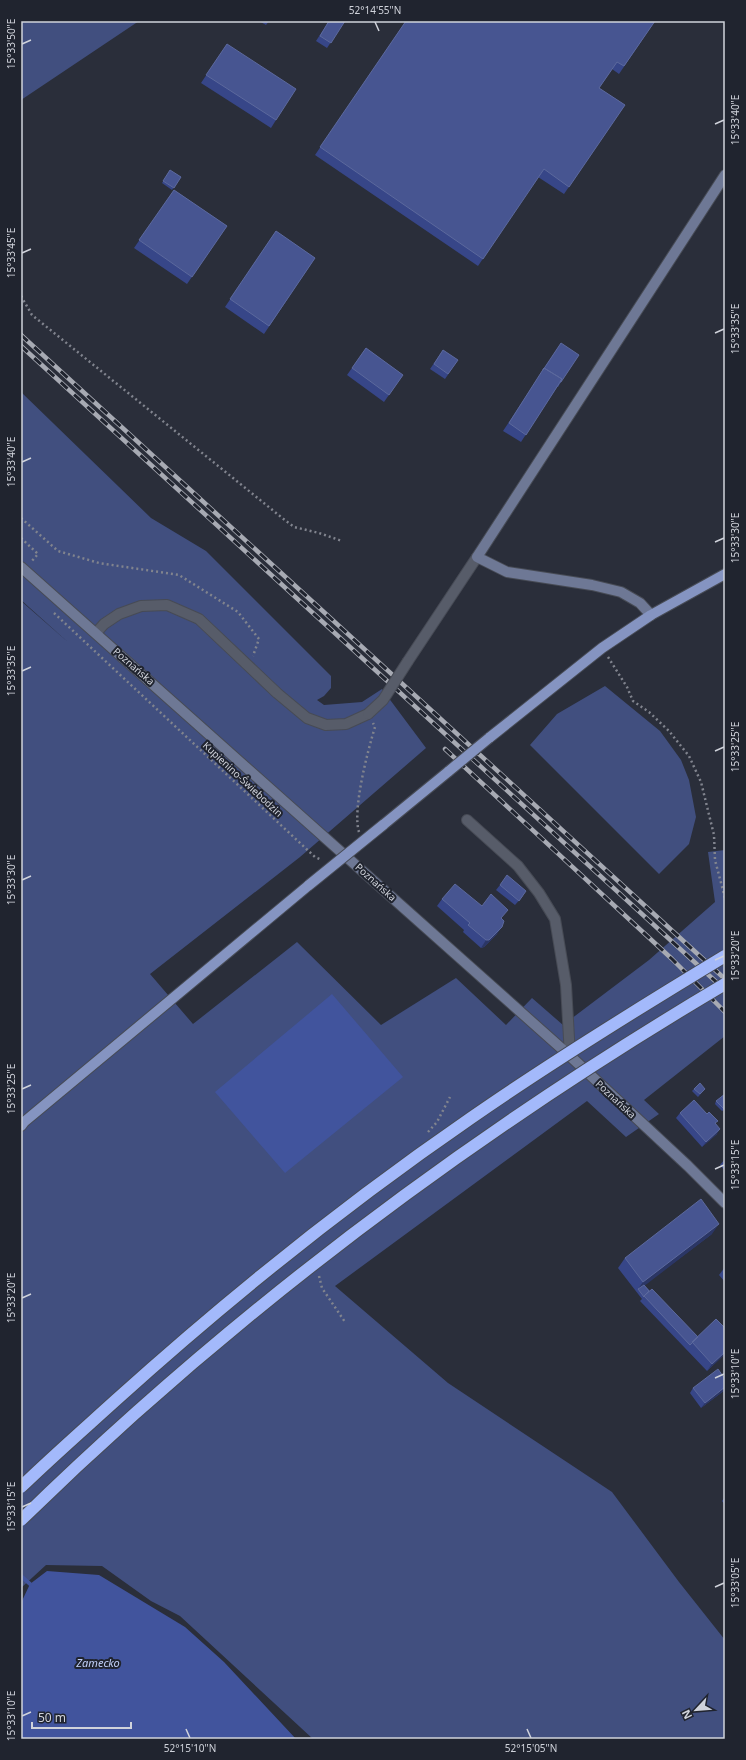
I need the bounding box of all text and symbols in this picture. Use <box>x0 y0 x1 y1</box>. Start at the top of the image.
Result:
text: 52°14'55"N <box>349 3 401 17</box>
text: 15°33'50"E <box>4 19 18 69</box>
text: 15°33'40"E <box>728 95 742 145</box>
text: 15°33'45"E <box>4 228 18 278</box>
text: 15°33'35"E <box>728 304 742 354</box>
text: 15°33'40"E <box>4 437 18 487</box>
text: 15°33'30"E <box>728 513 742 563</box>
street label: Poznańska <box>110 644 158 688</box>
text: 15°33'35"E <box>4 646 18 696</box>
text: 15°33'25"E <box>728 722 742 772</box>
street label: Kupienino-Świebodzin <box>200 738 286 820</box>
text: 15°33'30"E <box>4 855 18 905</box>
street label: Poznańska <box>353 860 399 904</box>
text: 15°33'20"E <box>728 931 742 981</box>
text: 15°33'25"E <box>4 1064 18 1114</box>
street label: Poznańska <box>593 1077 639 1121</box>
text: 15°33'15"E <box>728 1140 742 1190</box>
text: 15°33'20"E <box>4 1273 18 1323</box>
text: 15°33'10"E <box>728 1349 742 1399</box>
text: 15°33'15"E <box>4 1482 18 1532</box>
text: 15°33'05"E <box>728 1558 742 1608</box>
water label: Zamecko <box>75 1655 120 1670</box>
north arrow <box>676 1690 716 1730</box>
text: 15°33'10"E <box>4 1691 18 1741</box>
scale bar <box>32 1704 131 1730</box>
text: N <box>678 1707 695 1722</box>
text: 50 m <box>38 1709 66 1726</box>
text: 52°15'10"N <box>164 1741 216 1755</box>
text: 52°15'05"N <box>505 1741 557 1755</box>

